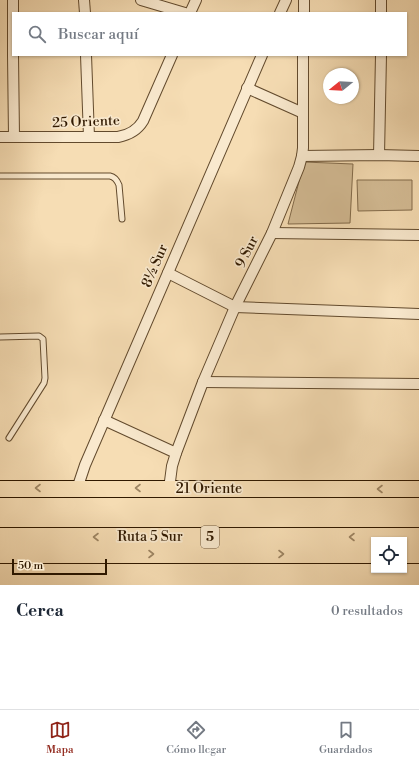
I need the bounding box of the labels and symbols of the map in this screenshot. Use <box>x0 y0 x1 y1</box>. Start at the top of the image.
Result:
north arrow <box>323 68 359 104</box>
street label: 25 Oriente <box>52 112 120 132</box>
street label: 9 Sur <box>231 233 263 271</box>
street label: 8½ Sur <box>138 242 172 290</box>
street label: 21 Oriente <box>176 480 242 498</box>
one-way arrow <box>35 484 41 492</box>
one-way arrow <box>135 484 141 492</box>
one-way arrow <box>377 485 383 493</box>
road number: 5 <box>201 526 219 548</box>
street label: Ruta 5 Sur <box>117 528 183 546</box>
one-way arrow <box>93 533 99 541</box>
one-way arrow <box>349 533 355 541</box>
one-way arrow <box>148 550 154 558</box>
one-way arrow <box>278 550 284 558</box>
scale bar <box>12 557 107 576</box>

